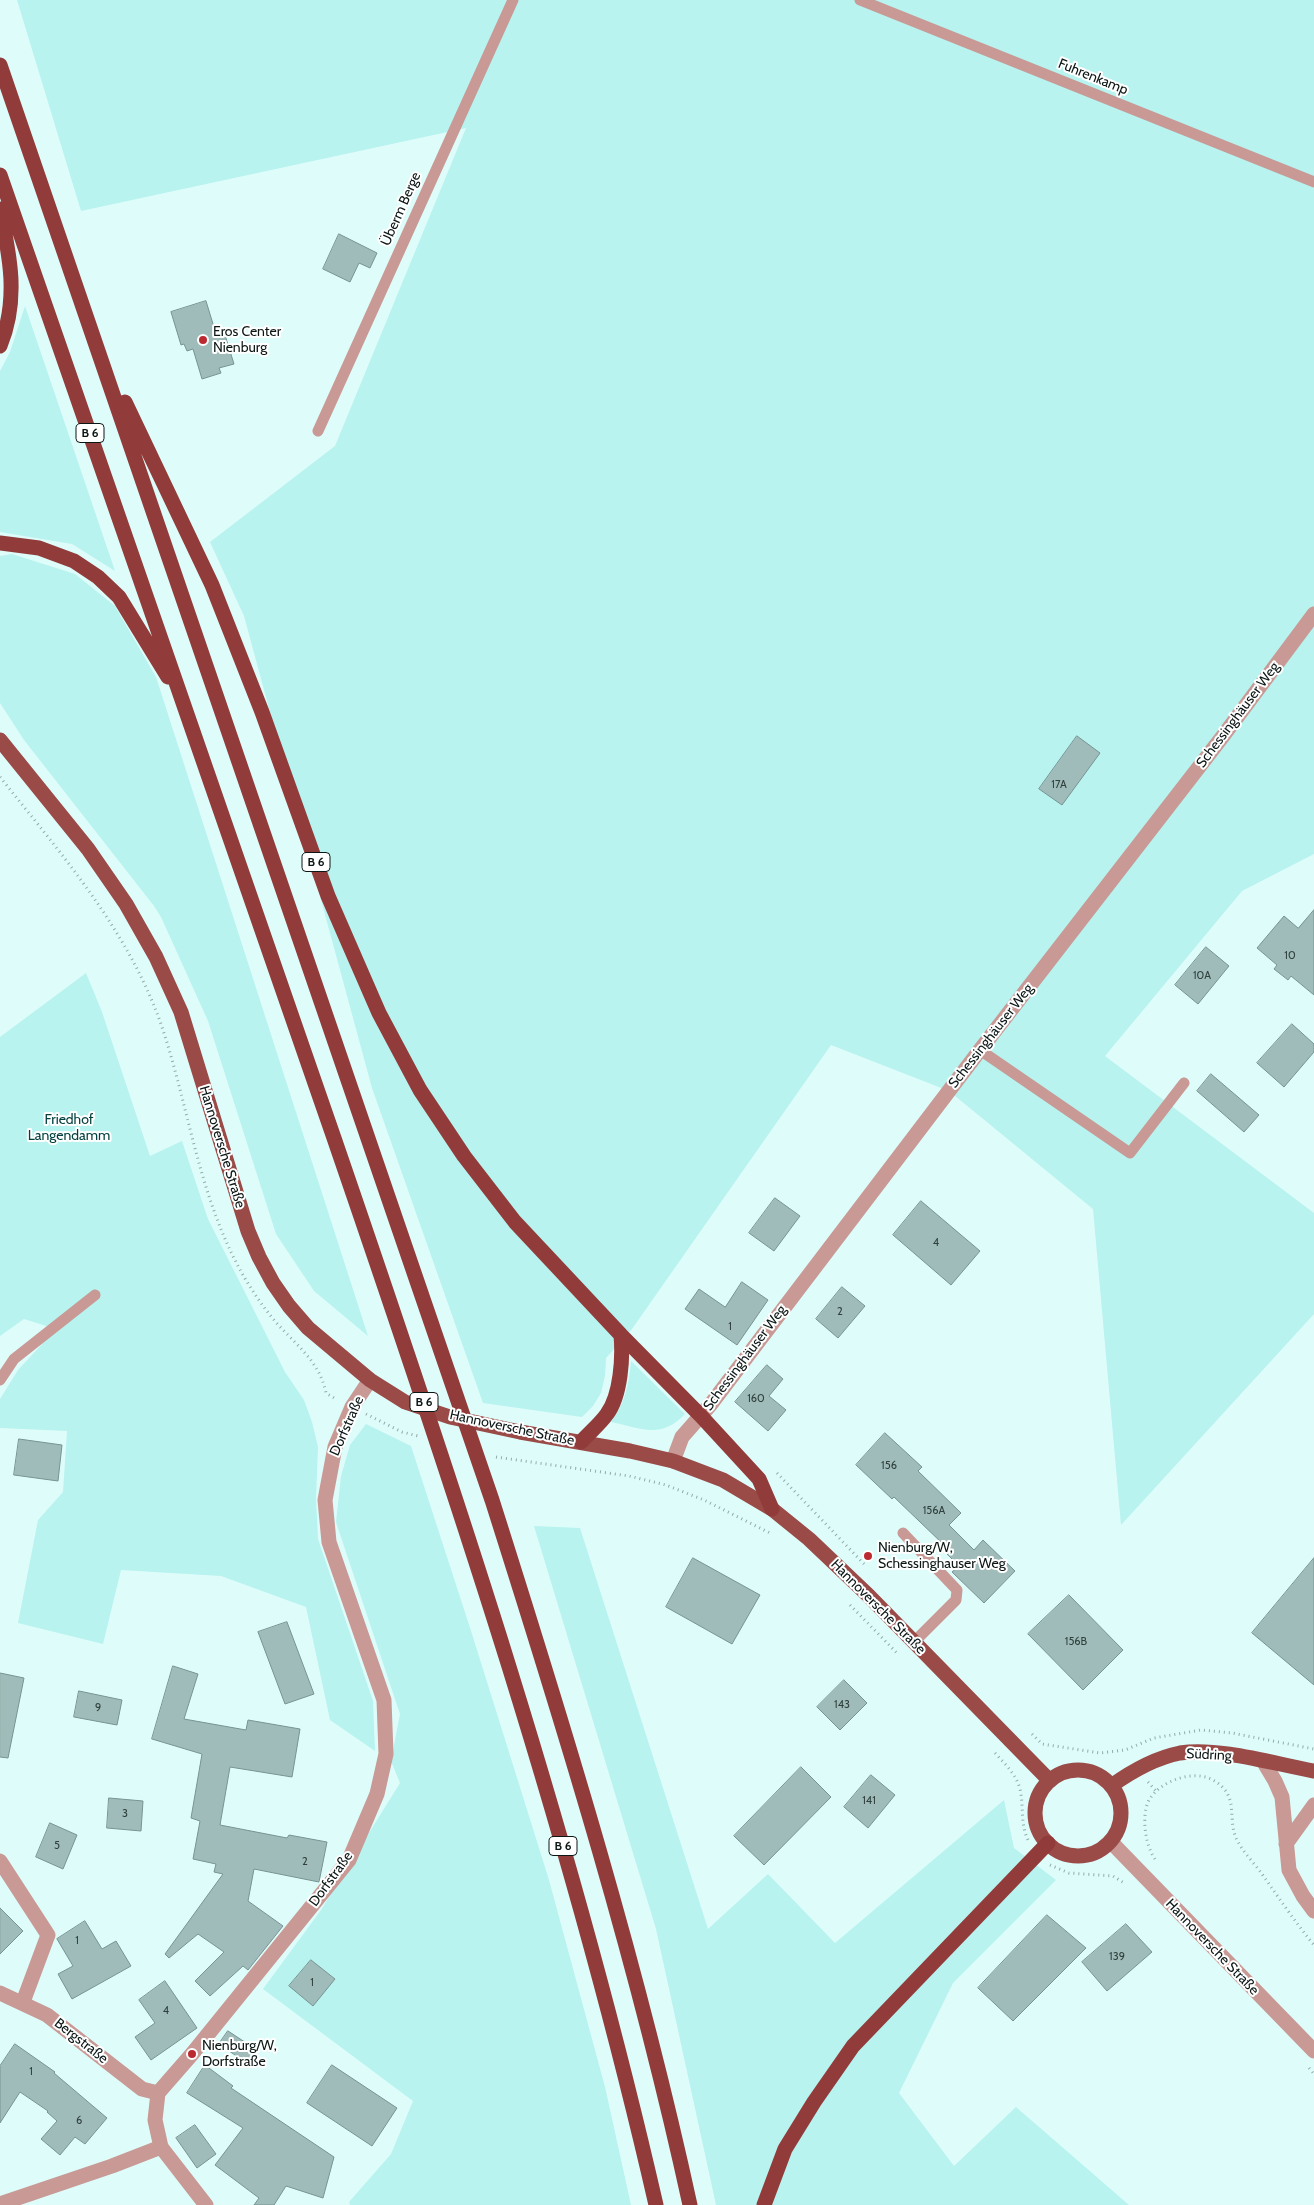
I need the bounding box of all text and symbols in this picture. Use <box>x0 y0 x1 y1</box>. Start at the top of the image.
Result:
street label: Fuhrenkamp <box>1056 55 1130 99</box>
street label: Überm Berge <box>377 170 425 248</box>
place label: Eros Center Nienburg <box>213 324 281 357</box>
marker: Eros Center Nienburg <box>197 334 209 346</box>
road number: B 6 <box>76 423 104 442</box>
street label: Schessinghäuser Weg <box>1193 659 1283 771</box>
house number: 17A <box>1051 778 1067 792</box>
road number: B 6 <box>302 852 330 872</box>
house number: 10 <box>1284 949 1296 963</box>
house number: 10A <box>1193 969 1211 983</box>
street label: Schessinghäuser Weg <box>945 981 1037 1091</box>
street label: Hannoversche Straße <box>195 1084 249 1210</box>
park label: Friedhof Langendamm <box>28 1112 110 1144</box>
house number: 4 <box>933 1236 939 1250</box>
street label: Schessinghäuser Weg <box>700 1302 790 1414</box>
house number: 2 <box>837 1305 843 1319</box>
house number: 1 <box>728 1320 732 1334</box>
road number: B 6 <box>410 1392 438 1411</box>
house number: 160 <box>747 1392 765 1406</box>
street label: Dorfstraße <box>326 1394 368 1458</box>
street label: Hannoversche Straße <box>448 1407 576 1449</box>
house number: 156 <box>881 1459 897 1473</box>
house number: 156A <box>923 1504 945 1518</box>
place label: Nienburg/W, Schessinghauser Weg <box>878 1540 1006 1572</box>
marker: Nienburg/W, Schessinghauser Weg <box>862 1550 874 1562</box>
street label: Hannoversche Straße <box>827 1556 929 1658</box>
house number: 156B <box>1065 1635 1087 1649</box>
house number: 143 <box>834 1698 850 1712</box>
house number: 9 <box>95 1701 101 1715</box>
street label: Südring <box>1186 1745 1232 1765</box>
house number: 141 <box>862 1794 876 1808</box>
house number: 3 <box>122 1807 128 1821</box>
road number: B 6 <box>549 1836 577 1855</box>
house number: 5 <box>54 1839 60 1853</box>
street label: Dorfstraße <box>306 1848 356 1910</box>
house number: 2 <box>302 1855 308 1869</box>
street label: Hannoversche Straße <box>1162 1895 1262 1999</box>
house number: 1 <box>75 1934 79 1948</box>
house number: 139 <box>1109 1950 1125 1964</box>
house number: 1 <box>310 1976 314 1990</box>
house number: 4 <box>163 2004 169 2018</box>
street label: Bergstraße <box>51 2015 111 2067</box>
place label: Nienburg/W, Dorfstraße <box>202 2038 277 2070</box>
marker: Nienburg/W, Dorfstraße <box>186 2048 198 2060</box>
house number: 1 <box>29 2065 33 2079</box>
house number: 6 <box>76 2114 82 2128</box>

